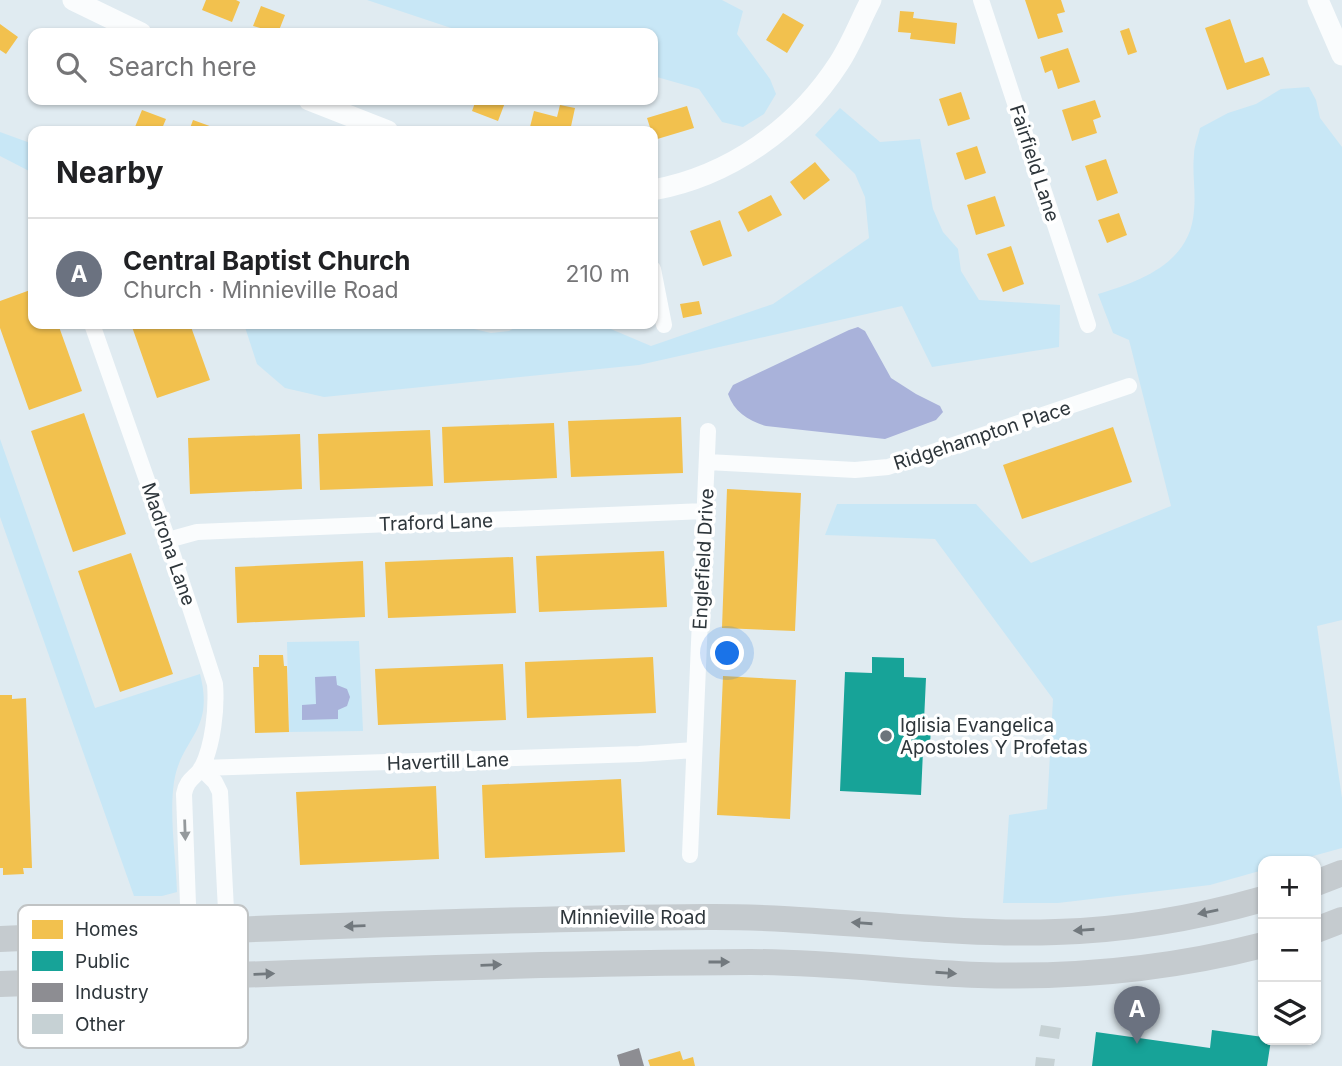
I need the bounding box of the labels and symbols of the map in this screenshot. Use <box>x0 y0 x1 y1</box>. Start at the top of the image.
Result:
street label: Fairfield Lane <box>1005 102 1064 224</box>
street label: Ridgehampton Place <box>891 396 1074 475</box>
street label: Madrona Lane <box>137 480 200 609</box>
street label: Englefield Drive <box>688 488 719 630</box>
street label: Traford Lane <box>378 509 494 536</box>
your location <box>710 636 744 670</box>
place label: Iglisia Evangelica Apostoles Y Profetas <box>900 714 1088 759</box>
marker: Iglisia Evangelica Apostoles Y Profetas <box>878 728 894 744</box>
street label: Havertill Lane <box>386 748 510 775</box>
one-way arrow <box>180 819 191 841</box>
legend <box>18 905 248 1048</box>
street label: Minnieville Road <box>560 906 706 929</box>
one-way arrow <box>1197 907 1219 918</box>
one-way arrow <box>850 917 872 928</box>
text: Homes <box>75 918 138 941</box>
one-way arrow <box>344 921 366 932</box>
one-way arrow <box>1073 925 1095 936</box>
text: Public <box>75 950 130 973</box>
one-way arrow <box>708 956 730 968</box>
one-way arrow <box>481 960 503 971</box>
one-way arrow <box>253 968 275 979</box>
one-way arrow <box>935 968 957 979</box>
text: Industry <box>75 981 149 1004</box>
pin: A <box>1114 986 1160 1044</box>
text: Other <box>75 1013 125 1036</box>

